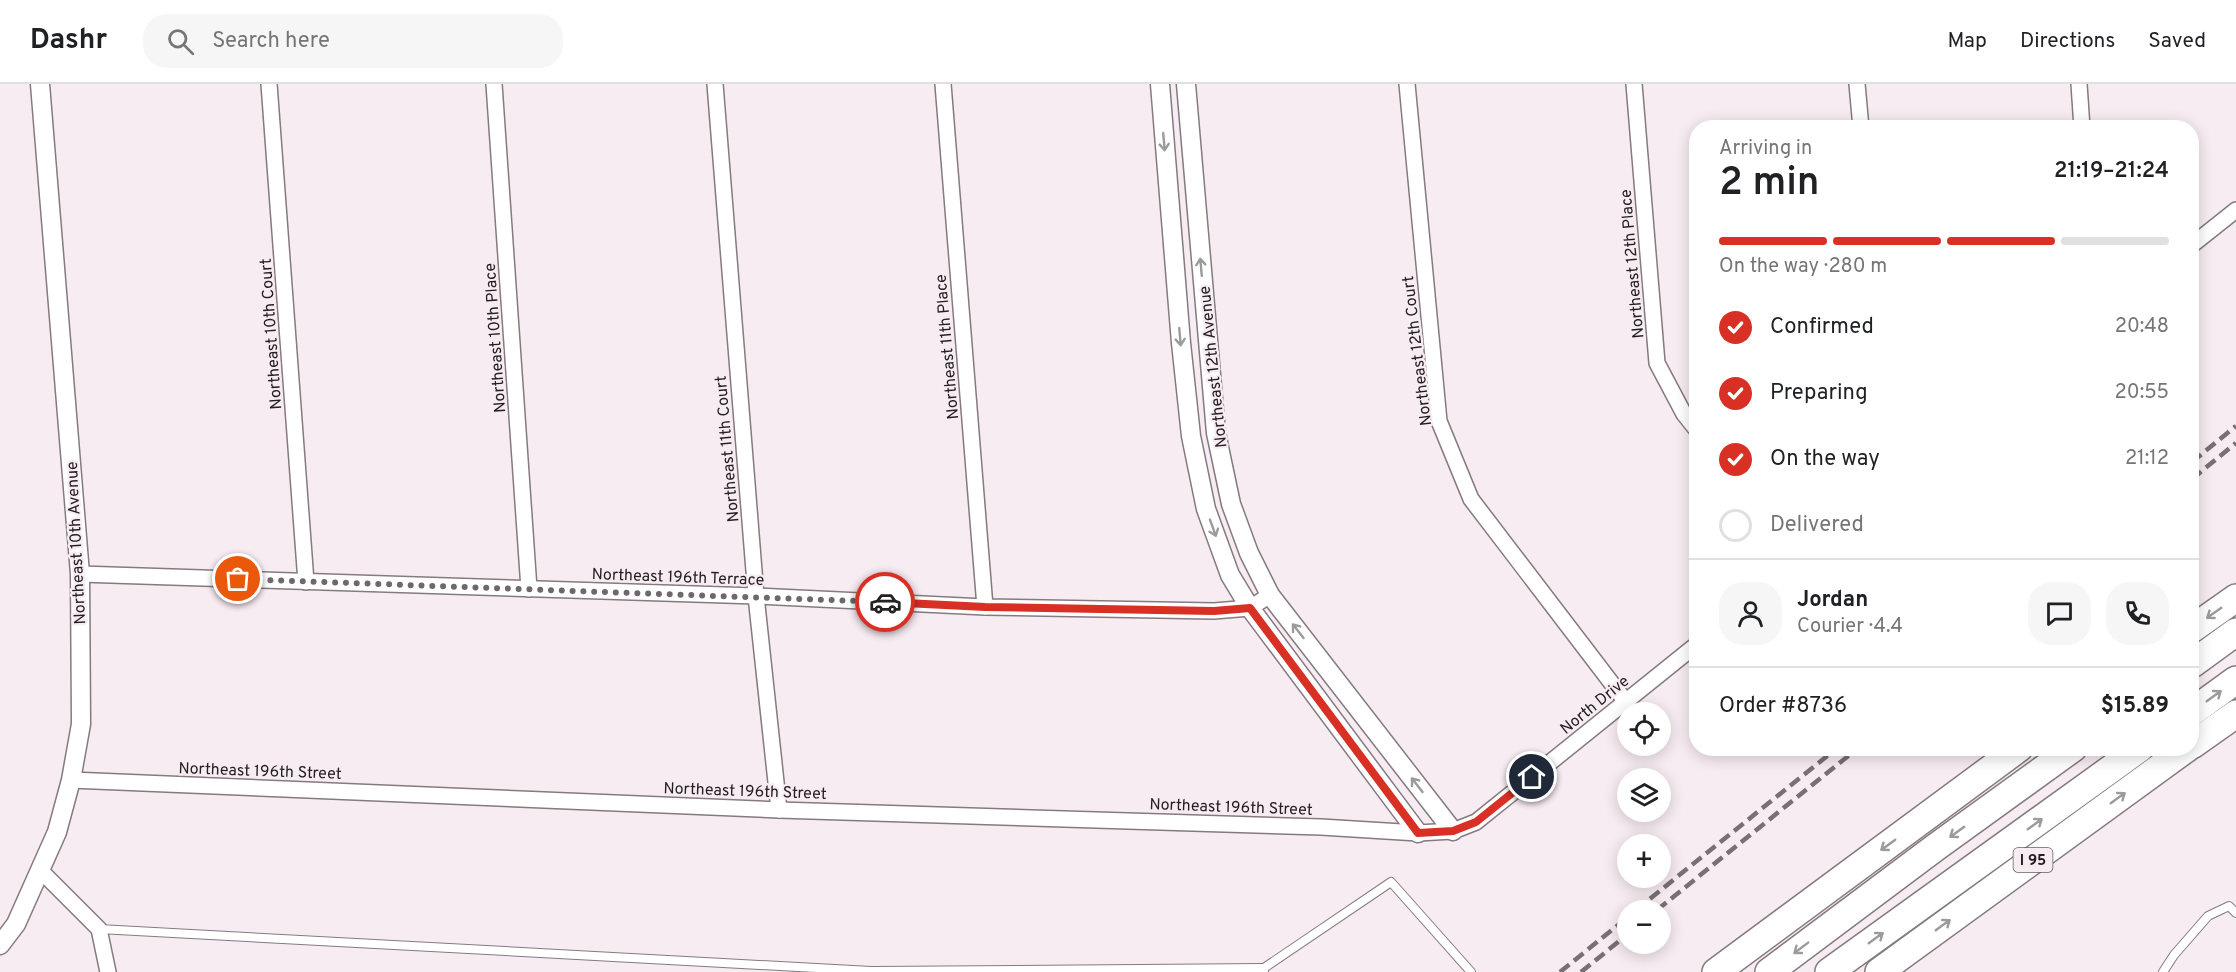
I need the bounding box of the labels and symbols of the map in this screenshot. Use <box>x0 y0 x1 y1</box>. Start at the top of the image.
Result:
one-way arrow <box>1159 132 1170 152</box>
street label: Northeast 12th Place <box>1617 188 1649 339</box>
one-way arrow <box>1196 257 1207 277</box>
street label: Northeast 10th Court <box>257 258 287 410</box>
street label: Northeast 10th Place <box>481 262 511 413</box>
street label: Northeast 11th Place <box>932 273 964 420</box>
street label: Northeast 12th Court <box>1399 275 1437 427</box>
street label: Northeast 12th Avenue <box>1196 285 1232 449</box>
one-way arrow <box>1175 326 1186 346</box>
street label: Northeast 11th Court <box>712 375 744 523</box>
street label: Northeast 10th Avenue <box>63 461 91 625</box>
one-way arrow <box>1209 518 1220 537</box>
pin <box>212 553 263 604</box>
street label: Northeast 196th Terrace <box>591 565 765 591</box>
courier <box>855 572 915 632</box>
one-way arrow <box>2206 607 2222 619</box>
one-way arrow <box>1291 623 1304 639</box>
street label: North Drive <box>1557 672 1634 739</box>
one-way arrow <box>2205 690 2221 702</box>
pin <box>1506 751 1557 802</box>
street label: Northeast 196th Street <box>178 759 342 785</box>
one-way arrow <box>1410 777 1423 793</box>
street label: Northeast 196th Street <box>663 779 827 805</box>
one-way arrow <box>2109 792 2125 804</box>
street label: Northeast 196th Street <box>1149 795 1313 821</box>
one-way arrow <box>2026 818 2042 830</box>
one-way arrow <box>1950 826 1966 838</box>
one-way arrow <box>1880 839 1896 851</box>
road number: I 95 <box>2014 848 2052 872</box>
one-way arrow <box>1934 919 1950 931</box>
one-way arrow <box>1868 932 1884 944</box>
one-way arrow <box>1793 942 1809 954</box>

